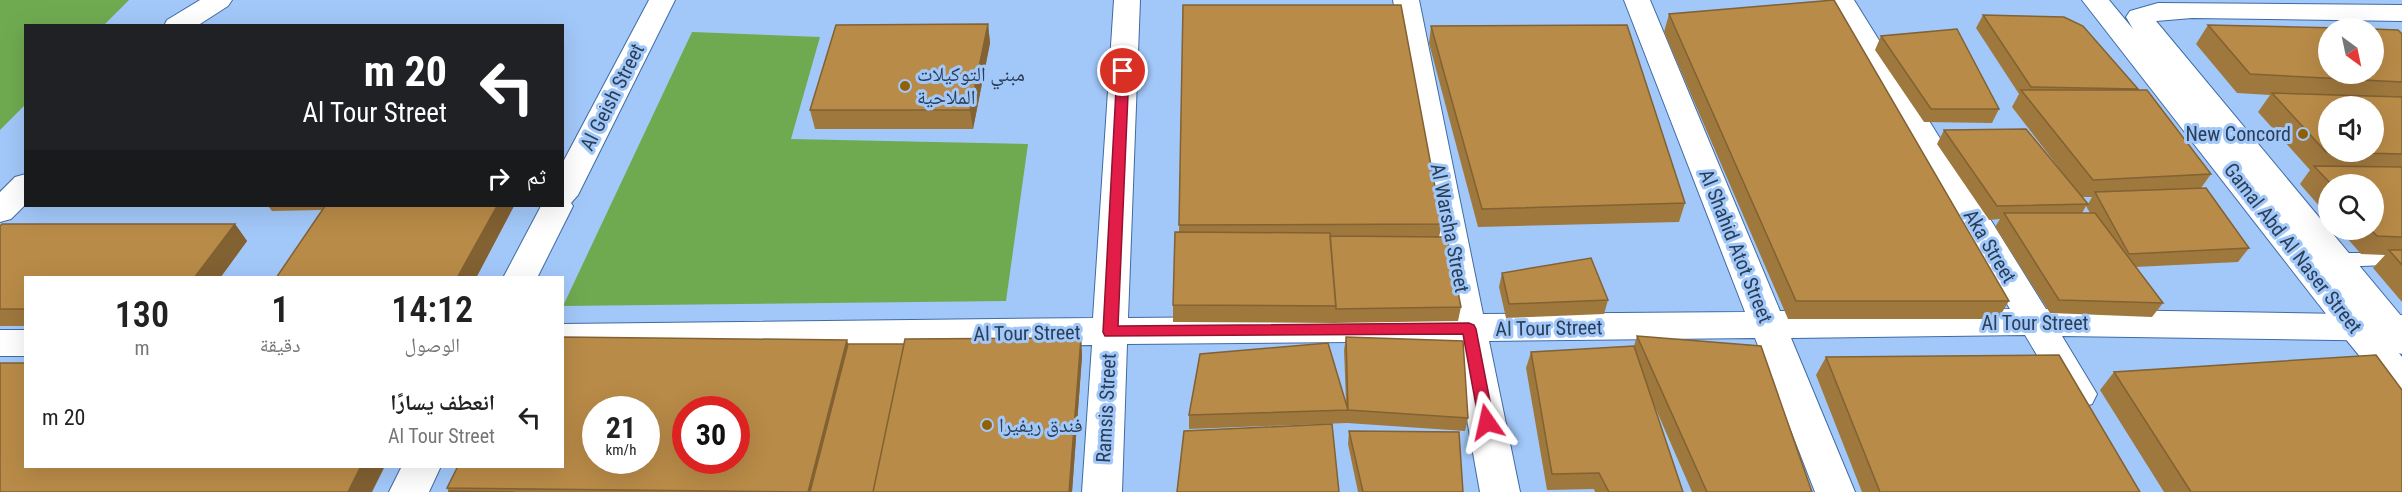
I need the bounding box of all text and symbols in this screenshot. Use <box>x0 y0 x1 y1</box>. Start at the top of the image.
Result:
north arrow <box>2318 18 2384 84</box>
map controls <box>2318 18 2384 240</box>
street label: Al Geish Street <box>575 39 649 154</box>
pin <box>1097 45 1148 96</box>
text: 20 m <box>364 47 447 96</box>
icon: left <box>468 48 546 126</box>
icon: arrive <box>1106 54 1139 87</box>
place label: مبني التوكيلات الملاحية <box>917 62 1025 109</box>
marker: مبني التوكيلات الملاحية <box>898 79 912 93</box>
button: sound <box>2318 96 2384 162</box>
text: Al Tour Street <box>303 97 447 129</box>
place label: New Concord <box>2185 122 2291 146</box>
marker: New Concord <box>2296 127 2310 141</box>
street label: Gamal Abd Al Naser Street <box>2219 158 2367 338</box>
street label: Al Warsha Street <box>1426 161 1474 295</box>
icon: right <box>482 162 515 195</box>
text: ثم <box>527 164 546 189</box>
street label: Al Shahid Atot Street <box>1694 166 1778 326</box>
button: search <box>2318 174 2384 240</box>
street label: Aka Street <box>1959 205 2021 287</box>
text: 1 <box>271 289 289 331</box>
text: 14:12 <box>391 289 473 331</box>
text: 130 <box>115 294 169 336</box>
street label: Al Tour Street <box>1981 311 2089 335</box>
street label: Al Tour Street <box>1495 315 1603 341</box>
street label: Al Tour Street <box>973 320 1081 346</box>
text: دقيقة <box>260 333 301 357</box>
text: الوصول <box>405 333 460 357</box>
text: m <box>134 336 149 360</box>
street label: Ramsis Street <box>1091 353 1121 463</box>
text: انعطف يسارًا <box>390 390 495 415</box>
position arrow <box>1455 390 1519 454</box>
speed limit sign: 30 <box>672 396 750 474</box>
icon: left <box>513 401 546 434</box>
text: 20 m <box>42 405 85 430</box>
text: 21 <box>606 410 636 445</box>
place label: فندق ريفيرا <box>999 413 1083 437</box>
marker: فندق ريفيرا <box>980 418 994 432</box>
text: Al Tour Street <box>388 424 495 448</box>
text: km/h <box>606 441 636 459</box>

